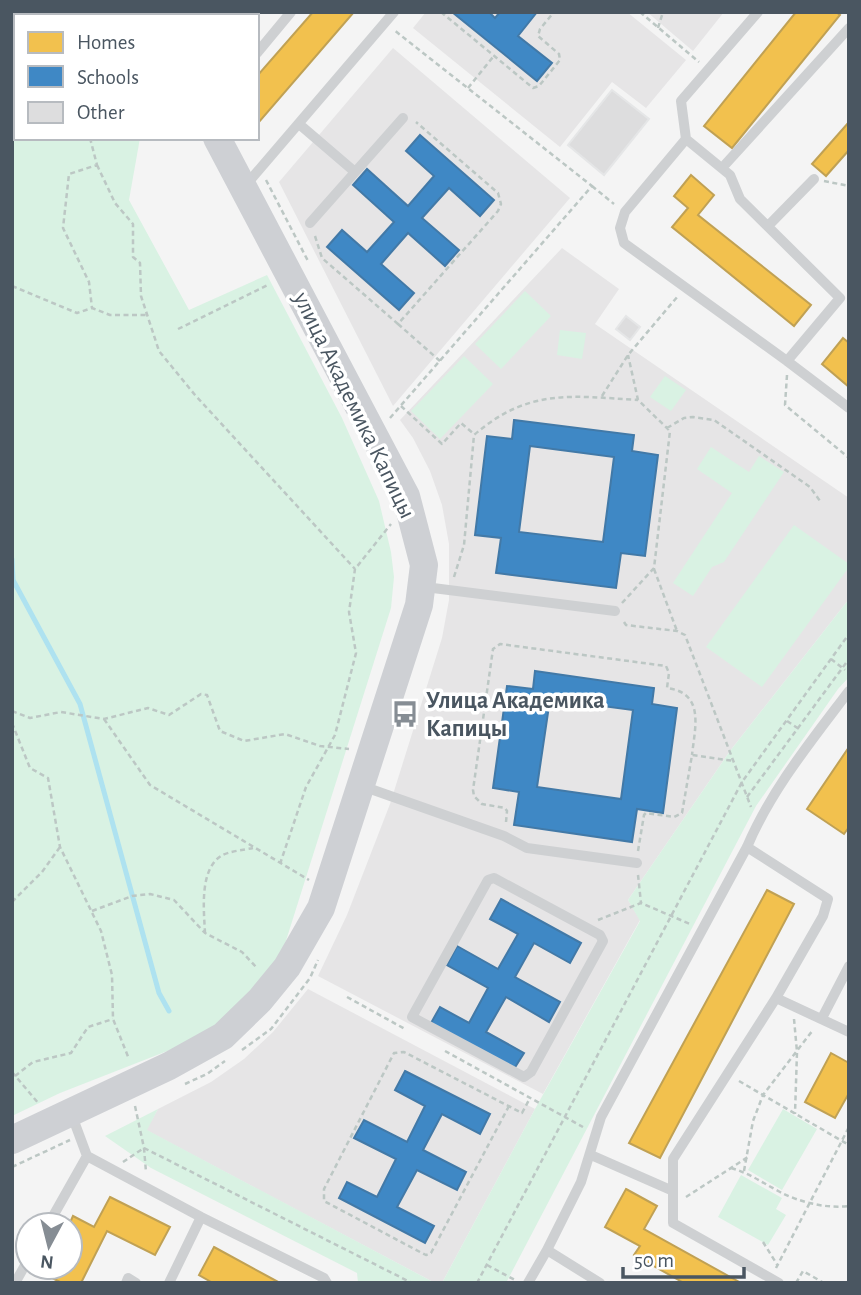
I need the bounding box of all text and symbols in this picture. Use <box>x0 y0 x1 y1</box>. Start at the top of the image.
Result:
legend <box>14 14 259 140</box>
text: Homes <box>77 32 135 53</box>
text: Schools <box>77 67 139 88</box>
text: Other <box>77 102 125 123</box>
street label: улица Академика Капицы <box>288 287 419 523</box>
place label: Улица Академика Капицы <box>426 689 605 741</box>
bus stop icon: Улица Академика Капицы <box>390 699 420 729</box>
north arrow <box>14 1211 84 1281</box>
scale bar <box>623 1236 744 1280</box>
text: 50 m <box>634 1250 674 1271</box>
text: N <box>39 1251 55 1272</box>

